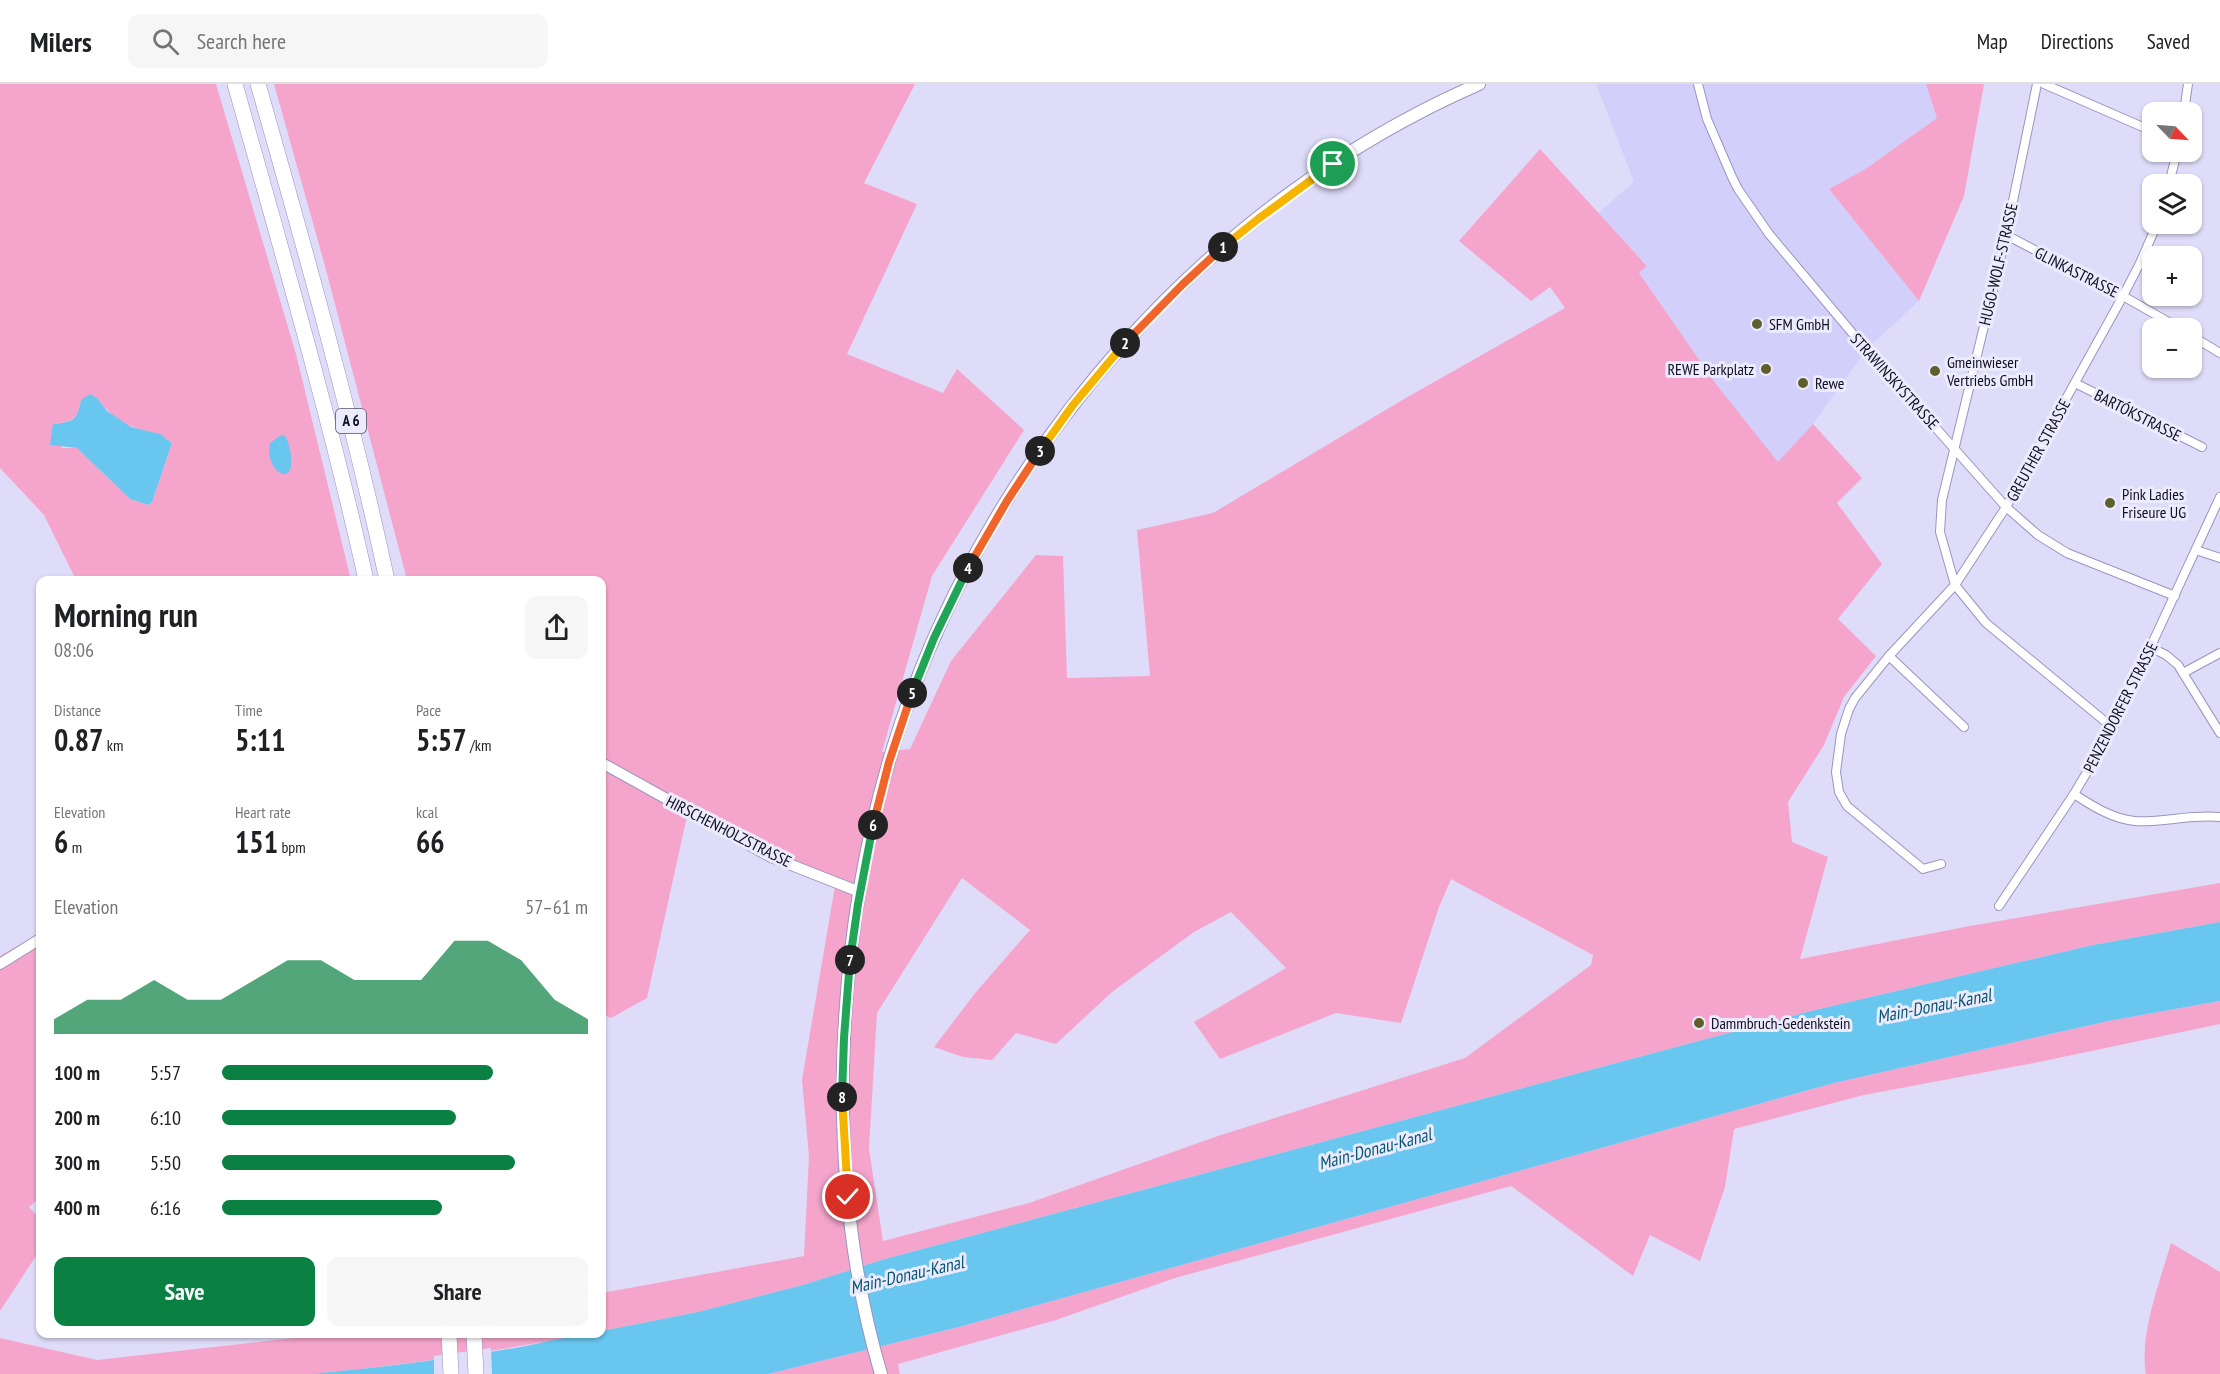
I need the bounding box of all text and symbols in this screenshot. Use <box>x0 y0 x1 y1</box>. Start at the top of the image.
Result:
search box <box>128 14 548 68</box>
text: Milers <box>30 23 92 60</box>
icon: search <box>149 25 182 58</box>
text: Search here <box>197 27 286 55</box>
text: Map <box>1977 28 2008 55</box>
text: Directions <box>2041 28 2114 55</box>
text: Saved <box>2147 28 2190 55</box>
north arrow <box>2142 102 2202 162</box>
map controls <box>2142 102 2202 378</box>
pin <box>1307 138 1358 189</box>
icon: arrive <box>1316 147 1349 180</box>
button: layers <box>2142 174 2202 234</box>
street label: HUGO-WOLF-STRASSE <box>1974 201 2022 327</box>
pin: 1 <box>1208 232 1238 262</box>
text: 1 <box>1219 237 1227 257</box>
street label: GLINKASTRASSE <box>2032 242 2122 302</box>
button: + <box>2142 246 2202 306</box>
place label: SFM GmbH <box>1769 314 1830 334</box>
marker: SFM GmbH <box>1750 317 1764 331</box>
button: − <box>2142 318 2202 378</box>
pin: 2 <box>1110 328 1140 358</box>
street label: STRAWINSKYSTRASSE <box>1847 329 1944 433</box>
text: 2 <box>1121 333 1129 353</box>
place label: Gmeinwieser Vertriebs GmbH <box>1946 352 2033 390</box>
place label: REWE Parkplatz <box>1667 359 1754 379</box>
marker: REWE Parkplatz <box>1759 362 1773 376</box>
marker: Gmeinwieser Vertriebs GmbH <box>1928 364 1942 378</box>
place label: Rewe <box>1815 373 1844 393</box>
marker: Rewe <box>1796 376 1810 390</box>
street label: BARTÓKSTRASSE <box>2091 385 2185 445</box>
street label: GREUTHER STRASSE <box>2002 395 2074 505</box>
road number: A 6 <box>336 409 366 433</box>
pin: 3 <box>1025 436 1055 466</box>
text: 3 <box>1036 441 1044 461</box>
place label: Pink Ladies Friseure UG <box>2122 484 2186 522</box>
marker: Pink Ladies Friseure UG <box>2103 496 2117 510</box>
pin: 4 <box>953 553 983 583</box>
text: 4 <box>964 558 972 578</box>
text: Morning run <box>54 593 198 636</box>
button: share <box>525 596 588 659</box>
text: 08:06 <box>54 637 94 663</box>
street label: PENZENDORFER STRASSE <box>2078 638 2162 776</box>
pin: 5 <box>897 678 927 708</box>
text: 5 <box>908 683 916 703</box>
text: Distance <box>54 700 101 720</box>
text: Time <box>235 700 263 720</box>
text: Pace <box>416 700 441 720</box>
text: 0.87 <box>54 720 103 759</box>
text: 5:11 <box>235 720 286 759</box>
text: 5:57 <box>416 720 467 759</box>
text: km <box>103 735 123 755</box>
text: /km <box>467 735 491 755</box>
street label: HIRSCHENHOLZSTRASSE <box>663 791 795 871</box>
text: Elevation <box>54 802 105 822</box>
text: Heart rate <box>235 802 291 822</box>
text: kcal <box>416 802 438 822</box>
pin: 6 <box>858 810 888 840</box>
text: 6 <box>869 815 877 835</box>
text: 6 <box>54 822 68 861</box>
text: 151 <box>235 822 278 861</box>
text: 66 <box>416 822 445 861</box>
text: m <box>68 837 82 857</box>
text: bpm <box>278 837 306 857</box>
text: Elevation <box>54 894 118 920</box>
text: 57–61 m <box>525 894 588 920</box>
pin: 7 <box>835 945 865 975</box>
text: 7 <box>846 950 854 970</box>
water label: Main-Donau-Kanal <box>1875 983 1995 1028</box>
place label: Dammbruch-Gedenkstein <box>1711 1013 1850 1033</box>
marker: Dammbruch-Gedenkstein <box>1692 1016 1706 1030</box>
text: 100 m <box>54 1060 100 1086</box>
text: 5:57 <box>150 1060 181 1086</box>
pin: 8 <box>827 1082 857 1112</box>
text: 8 <box>838 1087 846 1107</box>
text: 200 m <box>54 1105 100 1131</box>
text: 6:10 <box>150 1105 181 1131</box>
water label: Main-Donau-Kanal <box>1316 1122 1436 1175</box>
text: 300 m <box>54 1150 100 1176</box>
text: 5:50 <box>150 1150 181 1176</box>
pin <box>822 1171 873 1222</box>
icon: check <box>831 1180 864 1213</box>
text: 400 m <box>54 1195 100 1221</box>
text: 6:16 <box>150 1195 181 1221</box>
water label: Main-Donau-Kanal <box>848 1250 968 1299</box>
button: Save <box>54 1257 315 1326</box>
button: Share <box>327 1257 588 1326</box>

